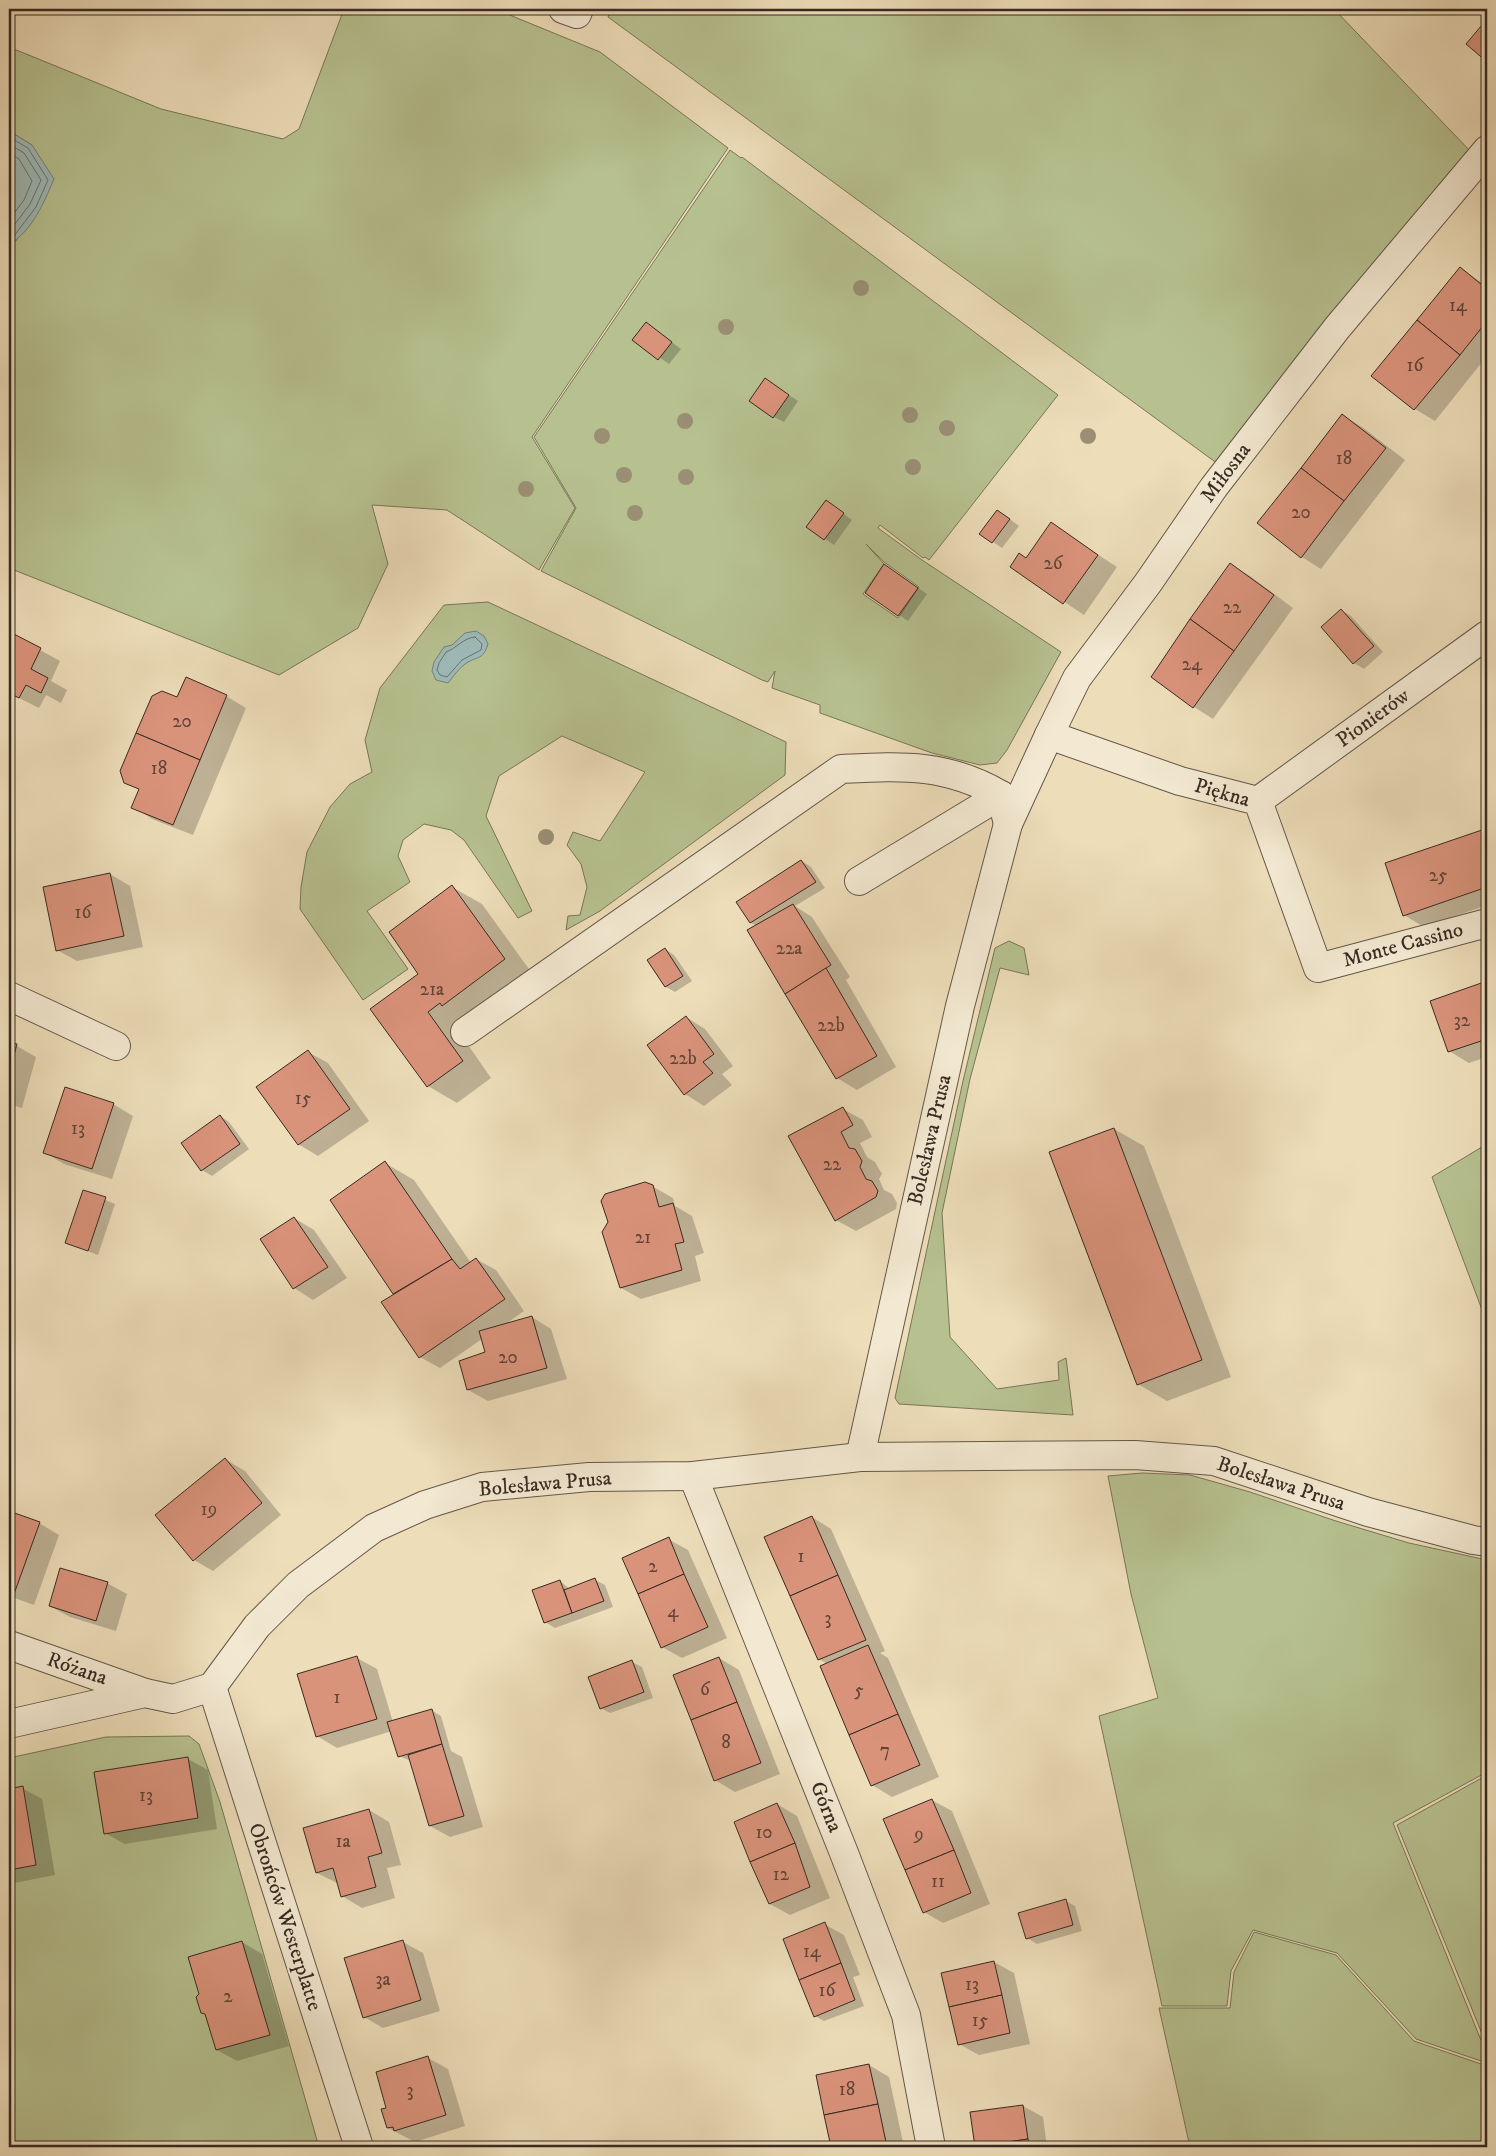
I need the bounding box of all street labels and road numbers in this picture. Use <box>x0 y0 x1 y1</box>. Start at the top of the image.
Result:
street label: Miłosna <box>1195 438 1257 508</box>
street label: Pionierów <box>1331 682 1415 753</box>
street label: Piękna <box>1191 773 1253 813</box>
street label: Monte Cassino <box>1340 916 1466 974</box>
street label: Bolesława Prusa <box>902 1072 958 1208</box>
street label: Bolesława Prusa <box>1214 1451 1349 1517</box>
street label: Bolesława Prusa <box>477 1465 613 1503</box>
street label: Różana <box>43 1647 111 1691</box>
street label: Górna <box>804 1778 848 1836</box>
street label: Obrońców Westerplatte <box>242 1820 328 2014</box>

